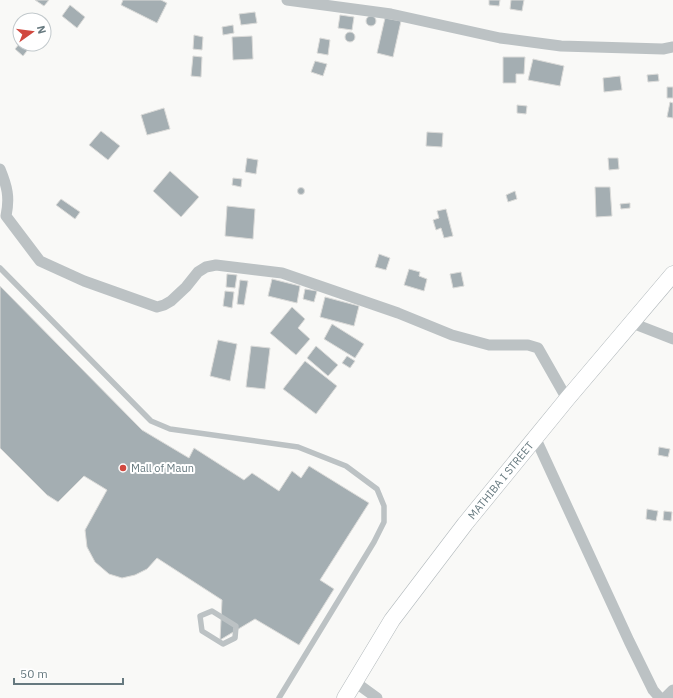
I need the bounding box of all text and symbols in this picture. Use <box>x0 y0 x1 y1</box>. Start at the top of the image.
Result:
north arrow <box>12 12 52 52</box>
text: N <box>34 24 49 35</box>
street label: MATHIBA I STREET <box>465 438 537 522</box>
place label: Mall of Maun <box>131 461 194 475</box>
marker: Mall of Maun <box>118 463 128 473</box>
scale bar <box>14 660 123 686</box>
text: 50 m <box>20 666 48 681</box>

